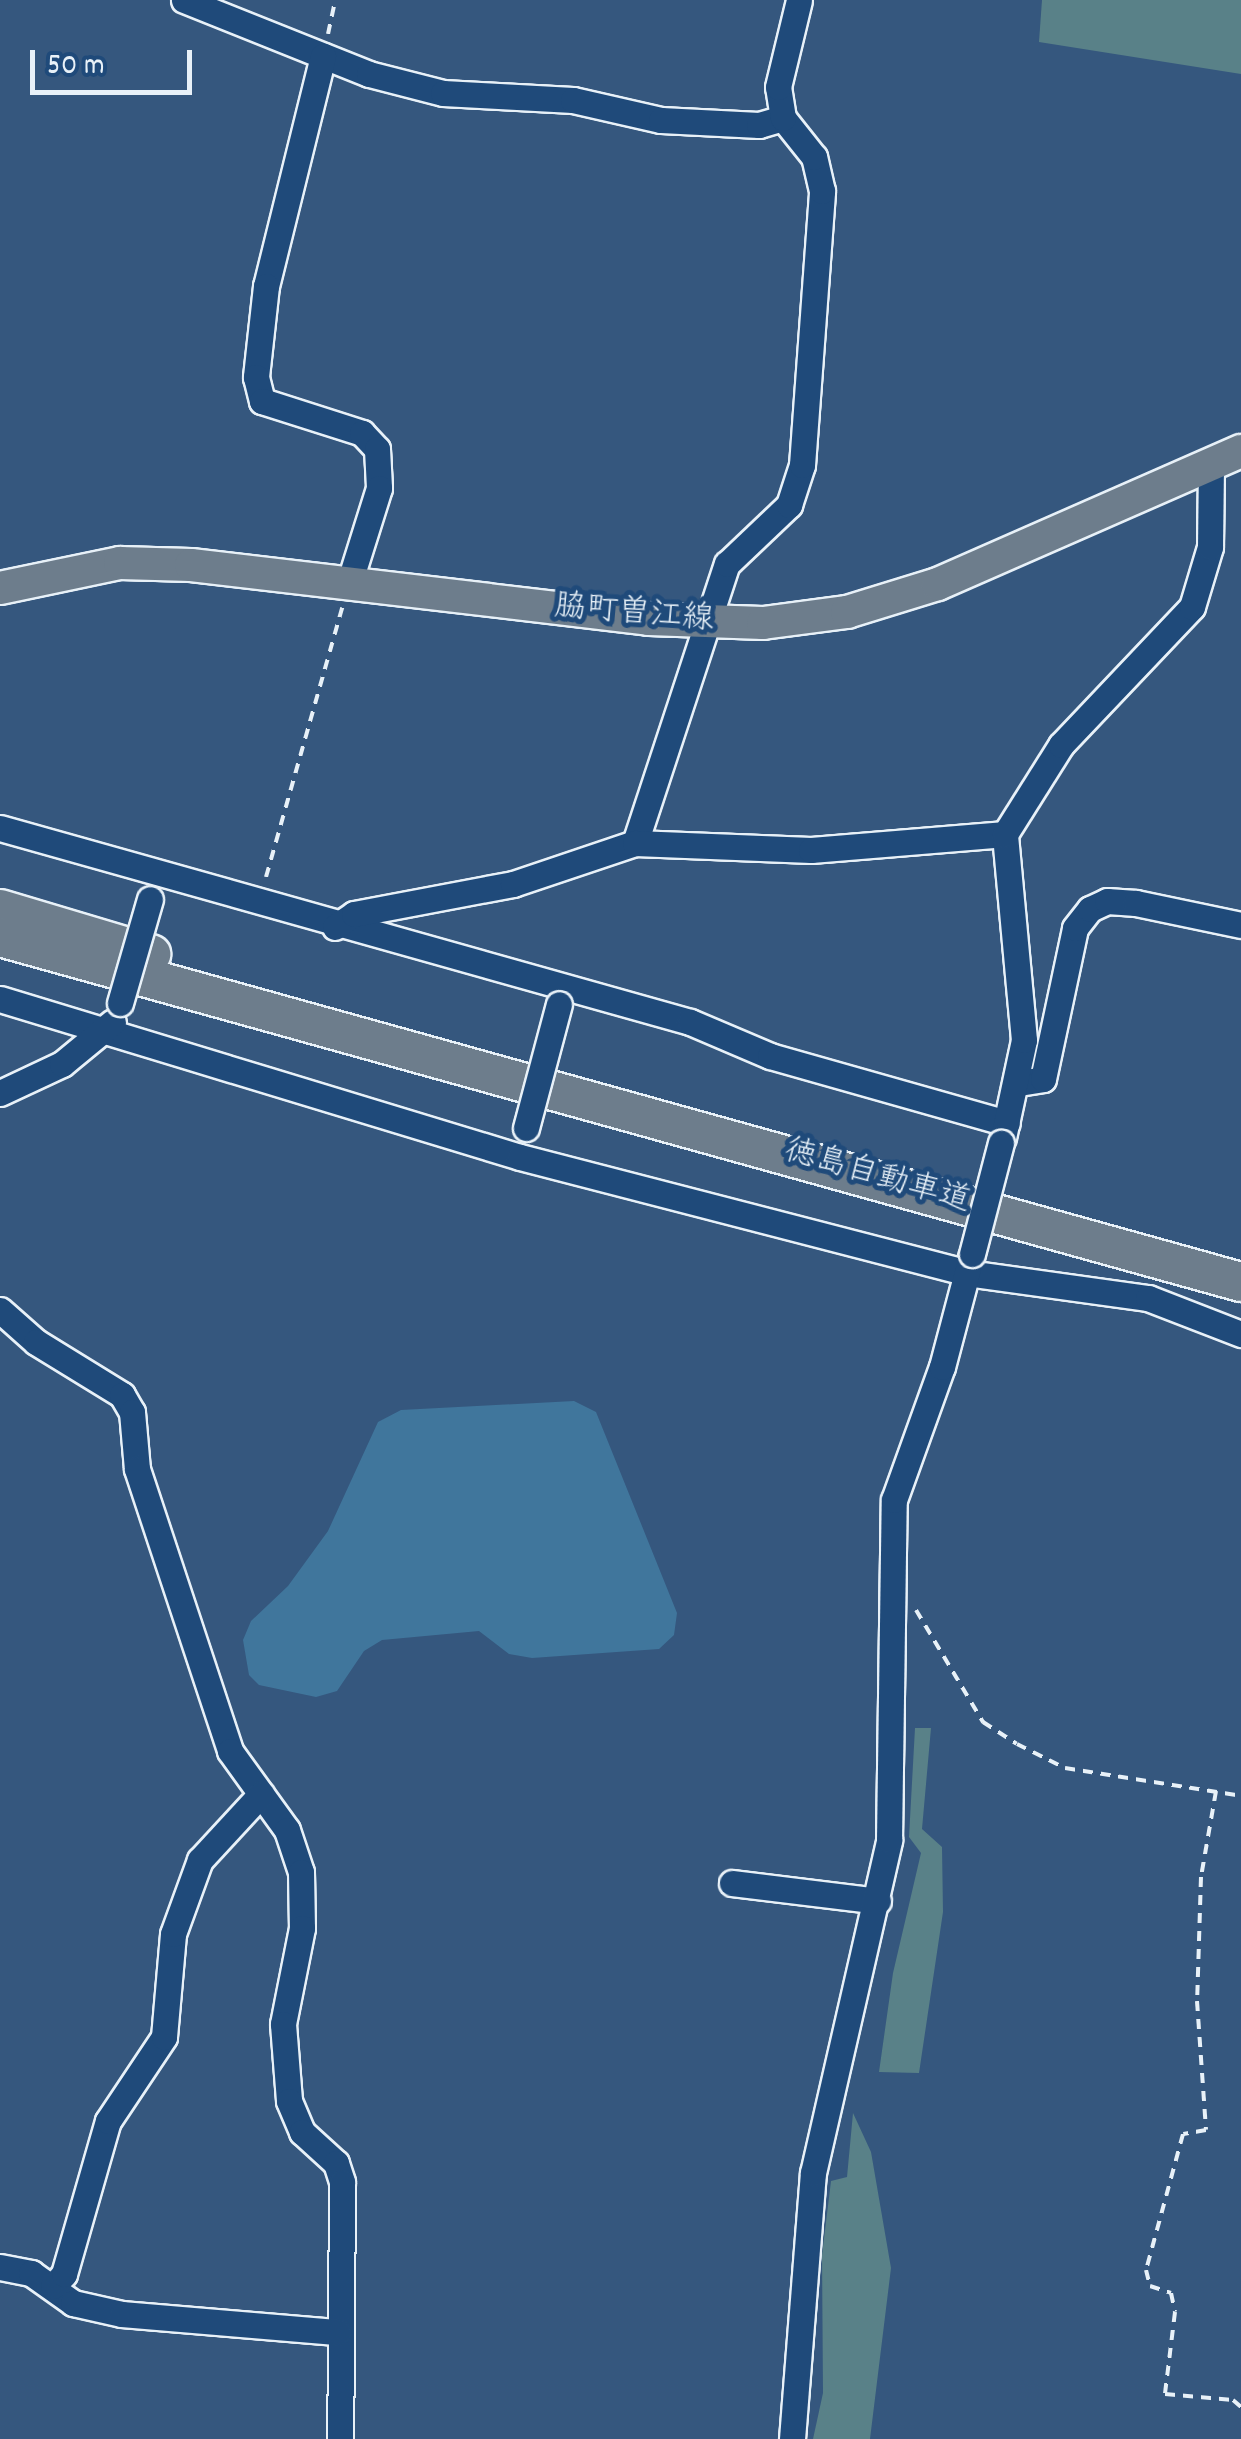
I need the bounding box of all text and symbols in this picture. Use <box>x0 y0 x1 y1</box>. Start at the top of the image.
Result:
scale bar <box>35 30 198 92</box>
text: 50 m <box>47 46 105 89</box>
street label: 脇町曽江線 <box>553 589 715 641</box>
street label: 徳島自動車道 <box>779 1133 975 1223</box>

